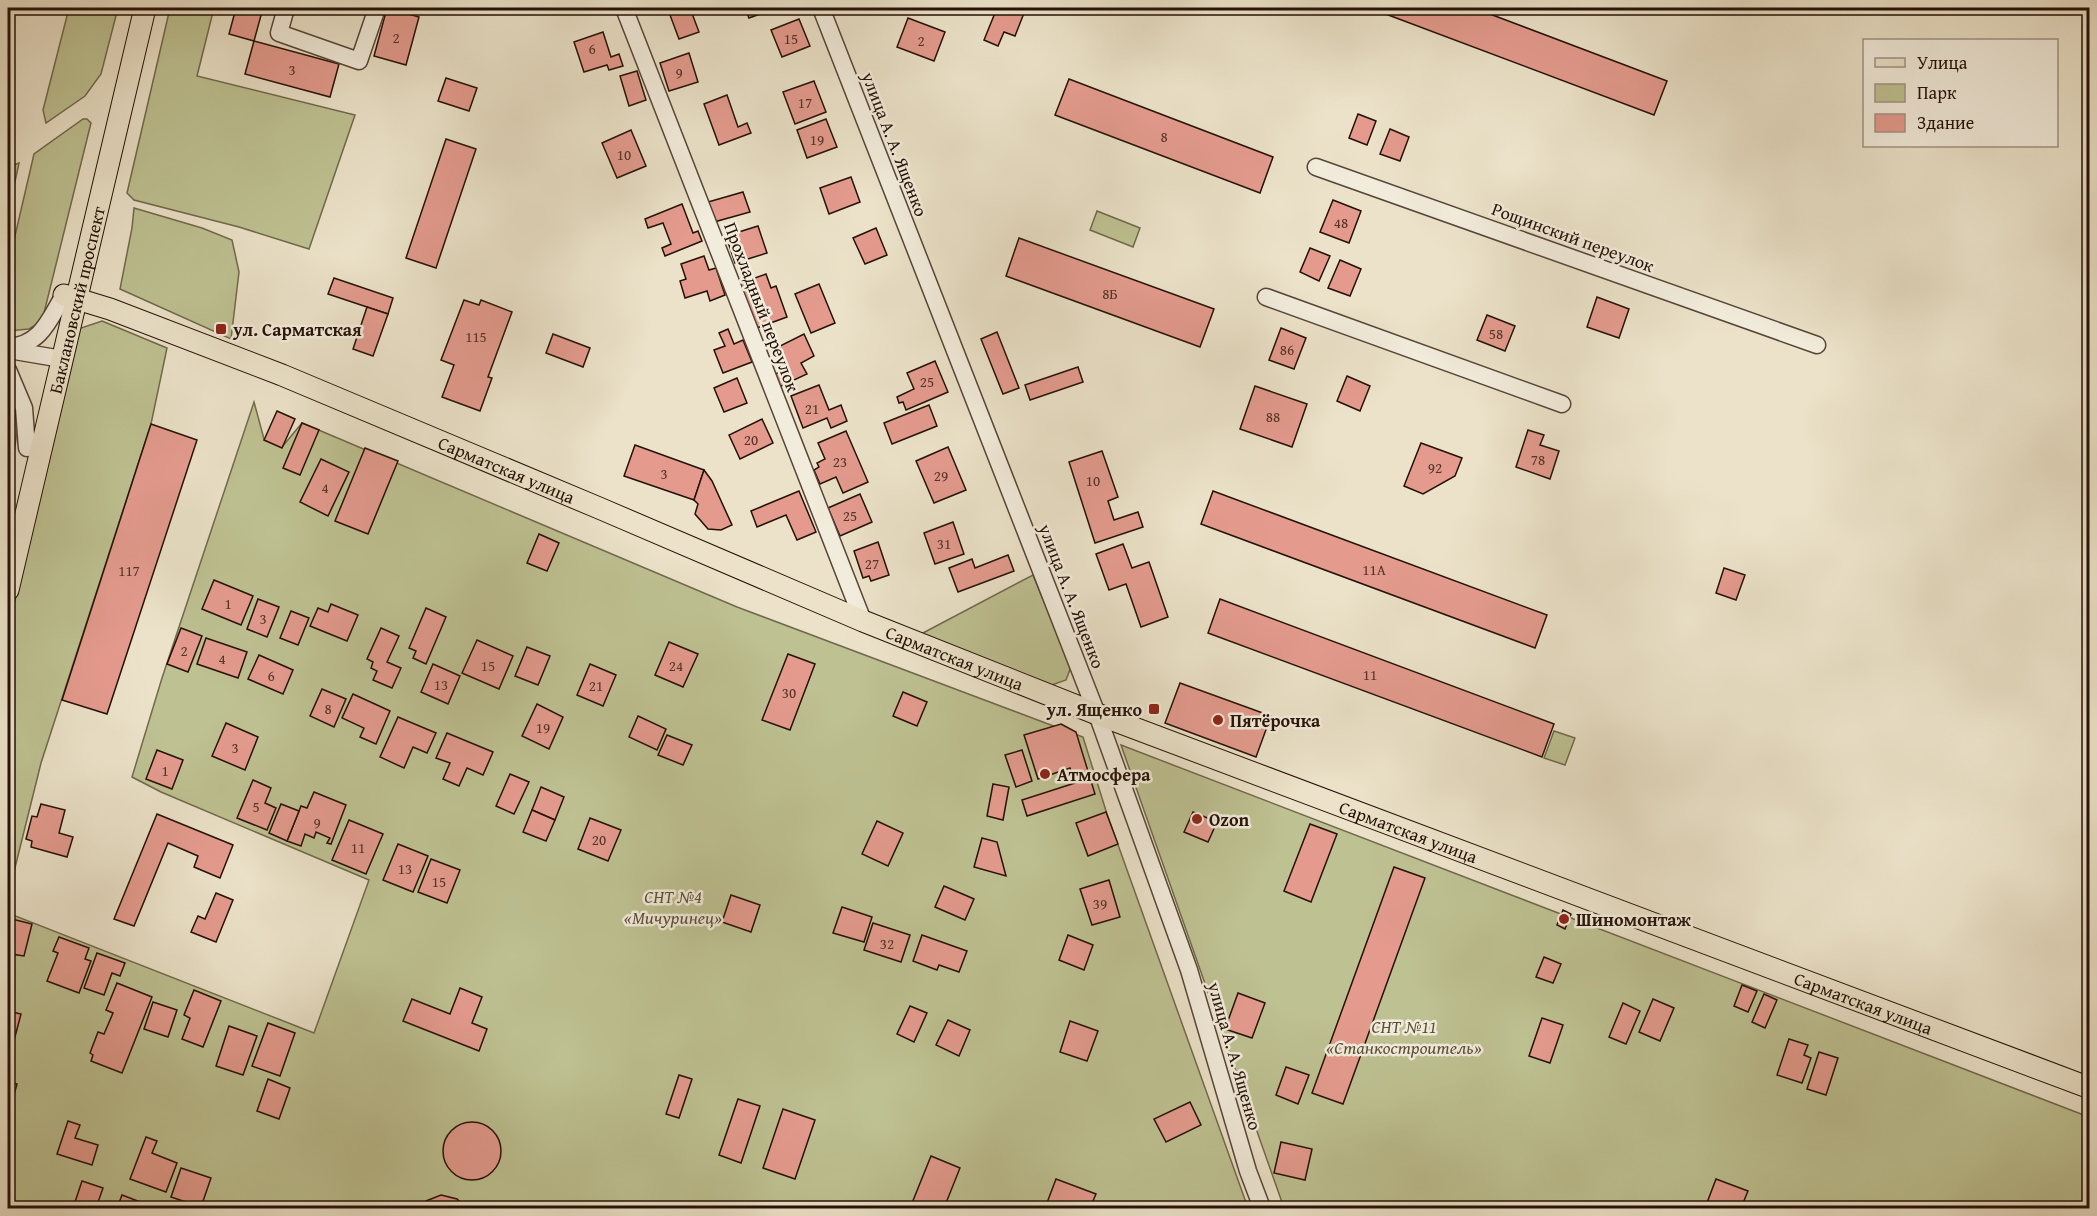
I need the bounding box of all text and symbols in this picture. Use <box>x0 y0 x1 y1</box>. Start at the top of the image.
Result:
house number: 2 <box>392 27 400 48</box>
house number: 15 <box>784 28 798 49</box>
house number: 2 <box>917 30 925 51</box>
house number: 6 <box>588 38 596 59</box>
legend <box>1863 39 2058 147</box>
text: Улица <box>1917 49 1968 76</box>
house number: 3 <box>288 59 296 80</box>
house number: 9 <box>675 62 683 83</box>
street label: улица А. А. Ященко <box>855 67 935 220</box>
text: Парк <box>1917 79 1957 106</box>
house number: 17 <box>798 92 812 113</box>
text: Здание <box>1917 109 1974 136</box>
house number: 8 <box>1160 126 1168 147</box>
house number: 19 <box>810 129 824 150</box>
house number: 10 <box>617 144 631 165</box>
street label: Рощинский переулок <box>1488 195 1659 279</box>
street label: Баклановский проспект <box>41 203 111 396</box>
house number: 48 <box>1334 212 1348 233</box>
street label: Прохладный переулок <box>717 218 807 396</box>
house number: 8Б <box>1102 283 1118 304</box>
place label: ул. Сарматская <box>232 316 362 343</box>
marker: ул. Сарматская <box>214 322 228 336</box>
house number: 58 <box>1489 323 1503 344</box>
house number: 115 <box>465 326 487 347</box>
house number: 86 <box>1280 339 1294 360</box>
house number: 25 <box>920 371 934 392</box>
house number: 21 <box>805 398 819 419</box>
house number: 88 <box>1266 406 1280 427</box>
street label: Сарматская улица <box>434 429 580 510</box>
house number: 20 <box>744 429 758 450</box>
house number: 78 <box>1531 449 1545 470</box>
house number: 23 <box>833 451 847 472</box>
house number: 92 <box>1428 457 1442 478</box>
house number: 3 <box>660 463 668 484</box>
house number: 29 <box>934 465 948 486</box>
house number: 10 <box>1086 470 1100 491</box>
house number: 4 <box>321 477 329 498</box>
house number: 25 <box>843 505 857 526</box>
street label: улица А. А. Ященко <box>1032 519 1112 672</box>
house number: 31 <box>937 533 951 554</box>
house number: 27 <box>865 553 879 574</box>
house number: 11А <box>1362 559 1386 580</box>
house number: 117 <box>118 560 140 581</box>
house number: 1 <box>224 593 232 614</box>
house number: 3 <box>259 608 267 629</box>
street label: Сарматская улица <box>882 618 1028 697</box>
house number: 2 <box>180 640 188 661</box>
house number: 4 <box>218 648 226 669</box>
house number: 15 <box>481 655 495 676</box>
house number: 24 <box>669 655 683 676</box>
house number: 11 <box>1363 664 1377 685</box>
house number: 6 <box>267 665 275 686</box>
house number: 13 <box>434 674 448 695</box>
house number: 21 <box>589 675 603 696</box>
house number: 30 <box>782 682 796 703</box>
place label: ул. Ященко <box>1046 696 1142 723</box>
house number: 8 <box>324 698 332 719</box>
marker: ул. Ященко <box>1147 702 1161 716</box>
place label: Пятёрочка <box>1230 707 1321 734</box>
marker: Пятёрочка <box>1211 713 1225 727</box>
house number: 19 <box>536 717 550 738</box>
house number: 3 <box>231 737 239 758</box>
house number: 1 <box>161 760 169 781</box>
place label: Атмосфера <box>1057 761 1151 788</box>
marker: Атмосфера <box>1038 767 1052 781</box>
street label: Сарматская улица <box>1336 793 1482 870</box>
house number: 5 <box>252 796 260 817</box>
place label: Ozon <box>1209 806 1249 833</box>
house number: 9 <box>313 812 321 833</box>
marker: Ozon <box>1190 812 1204 826</box>
house number: 20 <box>592 829 606 850</box>
house number: 11 <box>351 837 365 858</box>
house number: 13 <box>398 858 412 879</box>
house number: 15 <box>432 871 446 892</box>
park label: СНТ №4 «Мичуринец» <box>624 883 722 931</box>
house number: 39 <box>1093 893 1107 914</box>
place label: Шиномонтаж <box>1576 906 1692 933</box>
marker: Шиномонтаж <box>1557 912 1571 926</box>
house number: 32 <box>880 933 894 954</box>
street label: Сарматская улица <box>1790 964 1937 1041</box>
street label: улица А. А. Ященко <box>1201 978 1269 1133</box>
park label: СНТ №11 «Станкостроитель» <box>1326 1013 1482 1061</box>

